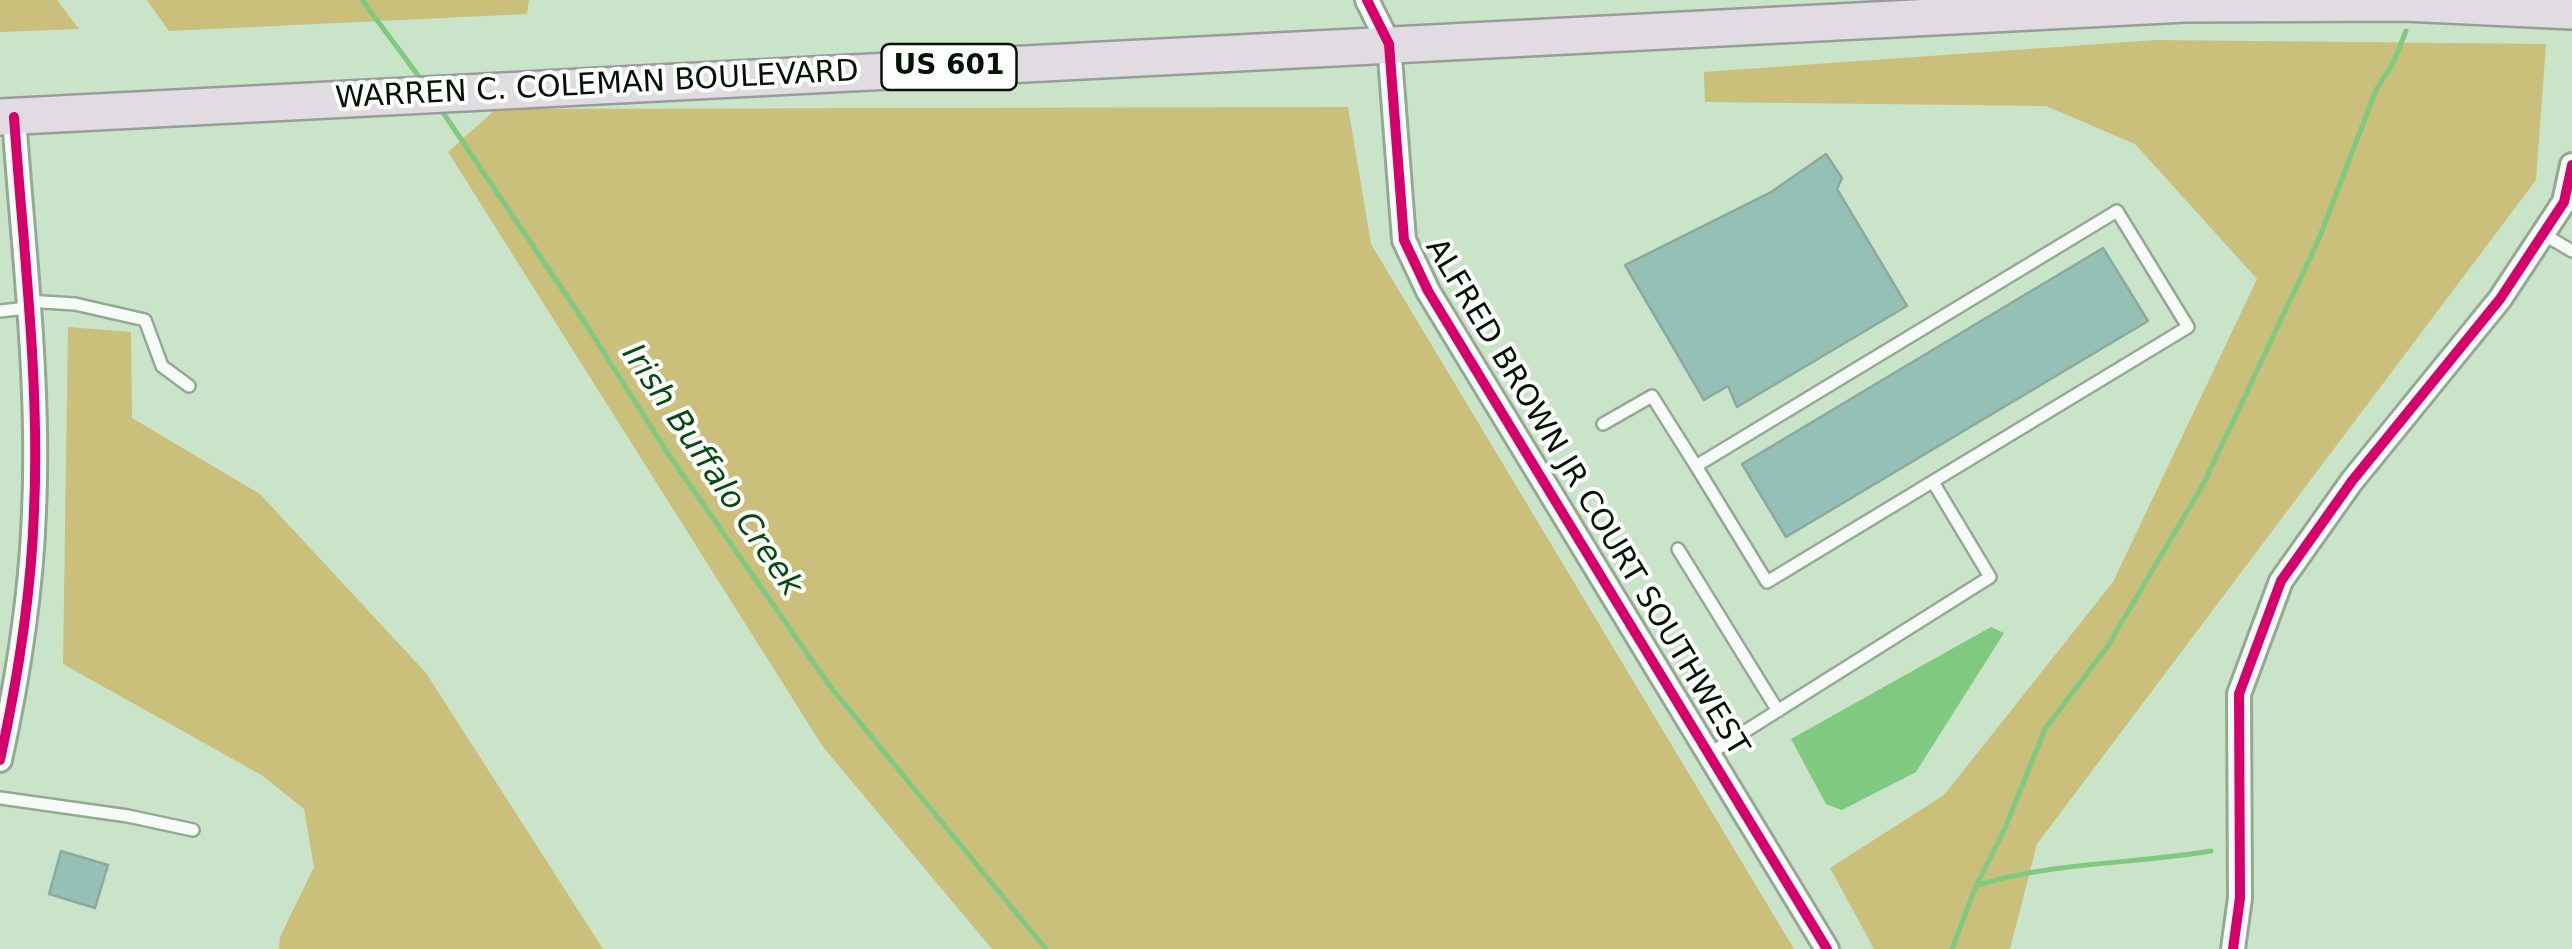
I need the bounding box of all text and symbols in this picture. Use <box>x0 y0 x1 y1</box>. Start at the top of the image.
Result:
road number: US 601 <box>882 44 1016 90</box>
street label: WARREN C. COLEMAN BOULEVARD <box>334 54 860 118</box>
street label: ALFRED BROWN JR COURT SOUTHWEST <box>1417 233 1755 763</box>
water label: Irish Buffalo Creek <box>612 338 810 604</box>

